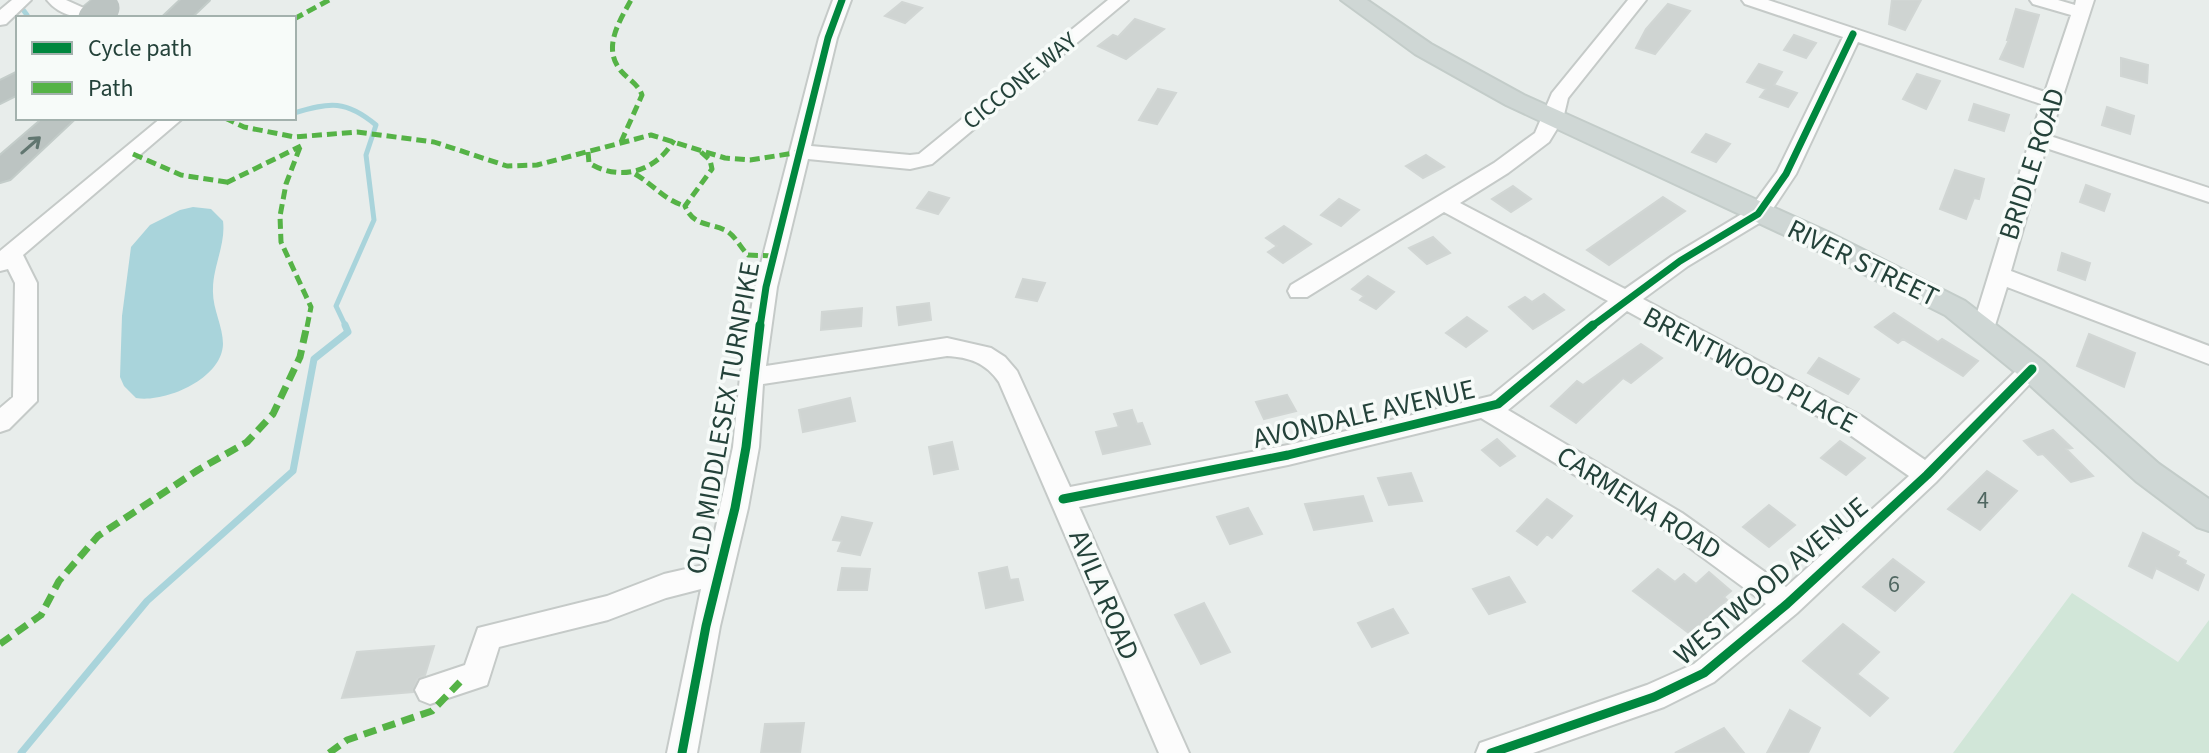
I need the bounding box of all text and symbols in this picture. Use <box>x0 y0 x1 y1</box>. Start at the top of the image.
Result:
legend <box>16 16 296 120</box>
street label: CICCONE WAY <box>955 24 1085 138</box>
text: Cycle path <box>88 31 192 66</box>
text: Path <box>88 71 134 106</box>
street label: BRIDLE ROAD <box>1989 83 2075 245</box>
one-way arrow <box>20 136 40 154</box>
street label: RIVER STREET <box>1781 209 1945 317</box>
street label: OLD MIDDLESEX TURNPIKE <box>676 259 770 577</box>
street label: BRENTWOOD PLACE <box>1636 297 1864 443</box>
street label: AVONDALE AVENUE <box>1249 369 1479 459</box>
street label: CARMENA ROAD <box>1549 436 1729 570</box>
house number: 4 <box>1977 483 1989 518</box>
street label: WESTWOOD AVENUE <box>1665 488 1877 674</box>
street label: AVILA ROAD <box>1059 524 1149 666</box>
house number: 6 <box>1888 567 1900 602</box>

